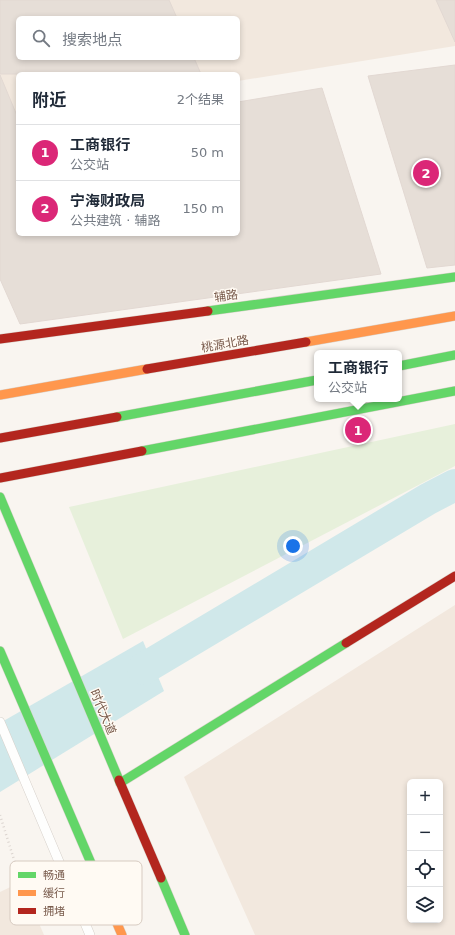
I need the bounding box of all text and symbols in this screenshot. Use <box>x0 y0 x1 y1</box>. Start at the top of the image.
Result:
search box <box>16 16 240 60</box>
icon: search <box>30 27 52 49</box>
text: 搜索地点 <box>62 31 122 49</box>
text: 附近 <box>32 90 66 110</box>
text: 2个结果 <box>177 92 224 107</box>
text: 工商银行 <box>70 136 130 154</box>
text: 1 <box>40 145 50 160</box>
text: 50 m <box>191 145 224 160</box>
text: 公交站 <box>70 157 109 172</box>
pin: 2 <box>413 158 439 188</box>
text: 宁海财政局 <box>70 192 145 210</box>
text: 2 <box>40 201 50 216</box>
text: 150 m <box>182 201 224 216</box>
text: 公共建筑 · 辅路 <box>70 213 160 228</box>
street label: 辅路 <box>213 287 239 305</box>
street label: 桃源北路 <box>200 333 250 355</box>
popup <box>314 350 402 402</box>
text: 工商银行 <box>328 359 388 377</box>
text: 公交站 <box>328 380 367 395</box>
pin: 1 <box>345 415 371 445</box>
your location <box>283 536 303 556</box>
street label: 时代大道 <box>87 687 119 737</box>
map controls <box>407 779 443 923</box>
button: + <box>407 779 443 815</box>
button: − <box>407 815 443 851</box>
button: locate <box>407 851 443 887</box>
legend <box>10 861 142 925</box>
text: 畅通 <box>43 869 65 882</box>
text: 缓行 <box>43 887 65 900</box>
button: layers <box>407 887 443 923</box>
text: 拥堵 <box>43 905 65 918</box>

